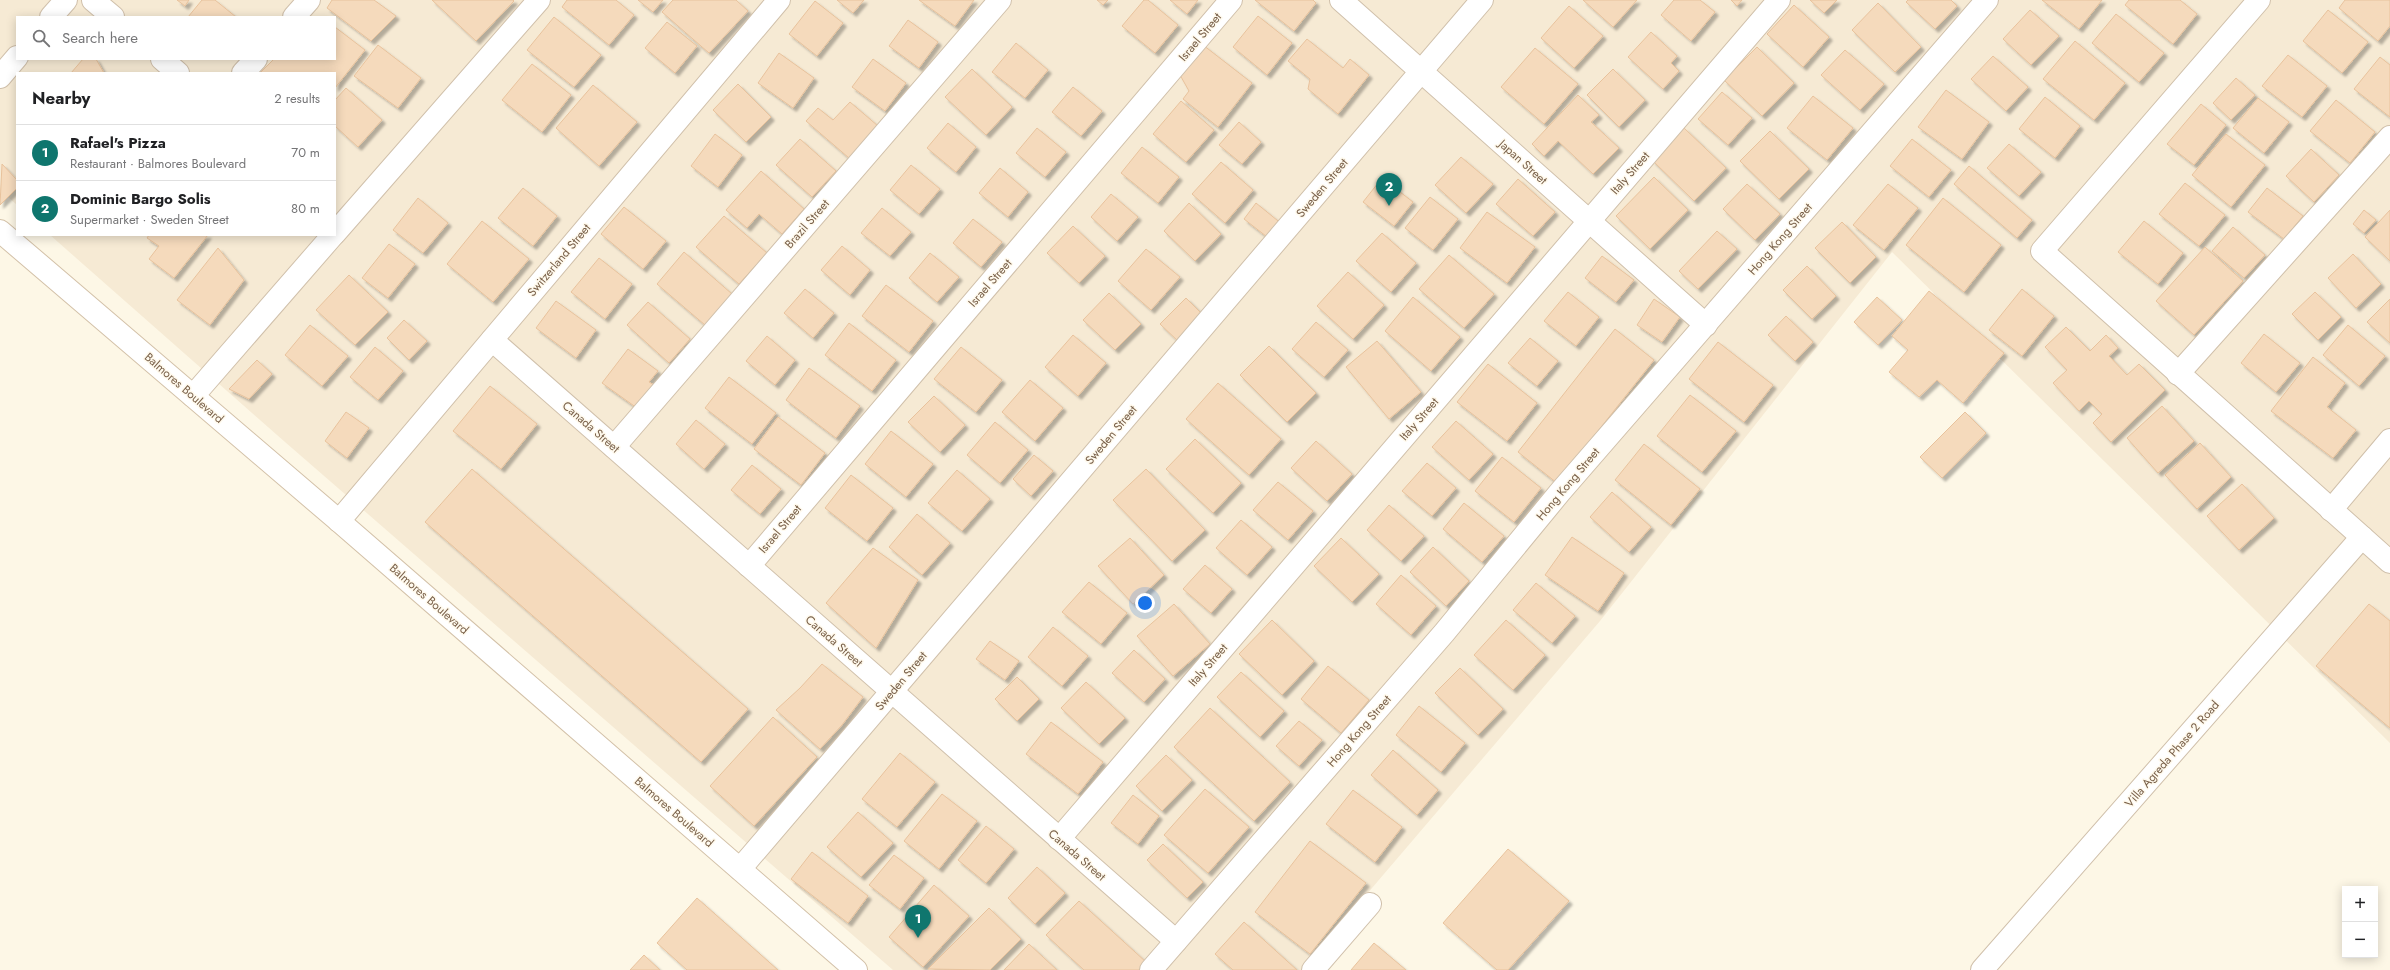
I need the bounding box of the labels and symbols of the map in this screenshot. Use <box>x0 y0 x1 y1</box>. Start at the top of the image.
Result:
street label: Israel Street <box>1174 9 1226 65</box>
street label: Japan Street <box>1493 134 1551 189</box>
street label: Italy Street <box>1606 147 1654 198</box>
street label: Sweden Street <box>1292 154 1352 221</box>
pin: 2 <box>1376 173 1402 206</box>
street label: Brazil Street <box>780 195 834 253</box>
street label: Hong Kong Street <box>1744 199 1816 279</box>
street label: Switzerland Street <box>523 220 595 300</box>
street label: Israel Street <box>964 255 1016 311</box>
street label: Balmores Boulevard <box>140 348 228 428</box>
street label: Italy Street <box>1395 393 1443 444</box>
street label: Canada Street <box>558 397 624 457</box>
street label: Sweden Street <box>1081 401 1141 468</box>
street label: Hong Kong Street <box>1532 444 1604 524</box>
street label: Israel Street <box>754 501 806 557</box>
street label: Balmores Boulevard <box>385 559 473 639</box>
your location <box>1135 593 1155 613</box>
street label: Canada Street <box>801 611 867 671</box>
street label: Italy Street <box>1184 639 1232 690</box>
street label: Sweden Street <box>871 647 931 714</box>
street label: Hong Kong Street <box>1323 691 1395 771</box>
street label: Villa Agreda Phase 2 Road <box>2120 697 2224 811</box>
street label: Balmores Boulevard <box>630 772 718 852</box>
street label: Canada Street <box>1044 825 1110 885</box>
pin: 1 <box>905 905 931 938</box>

